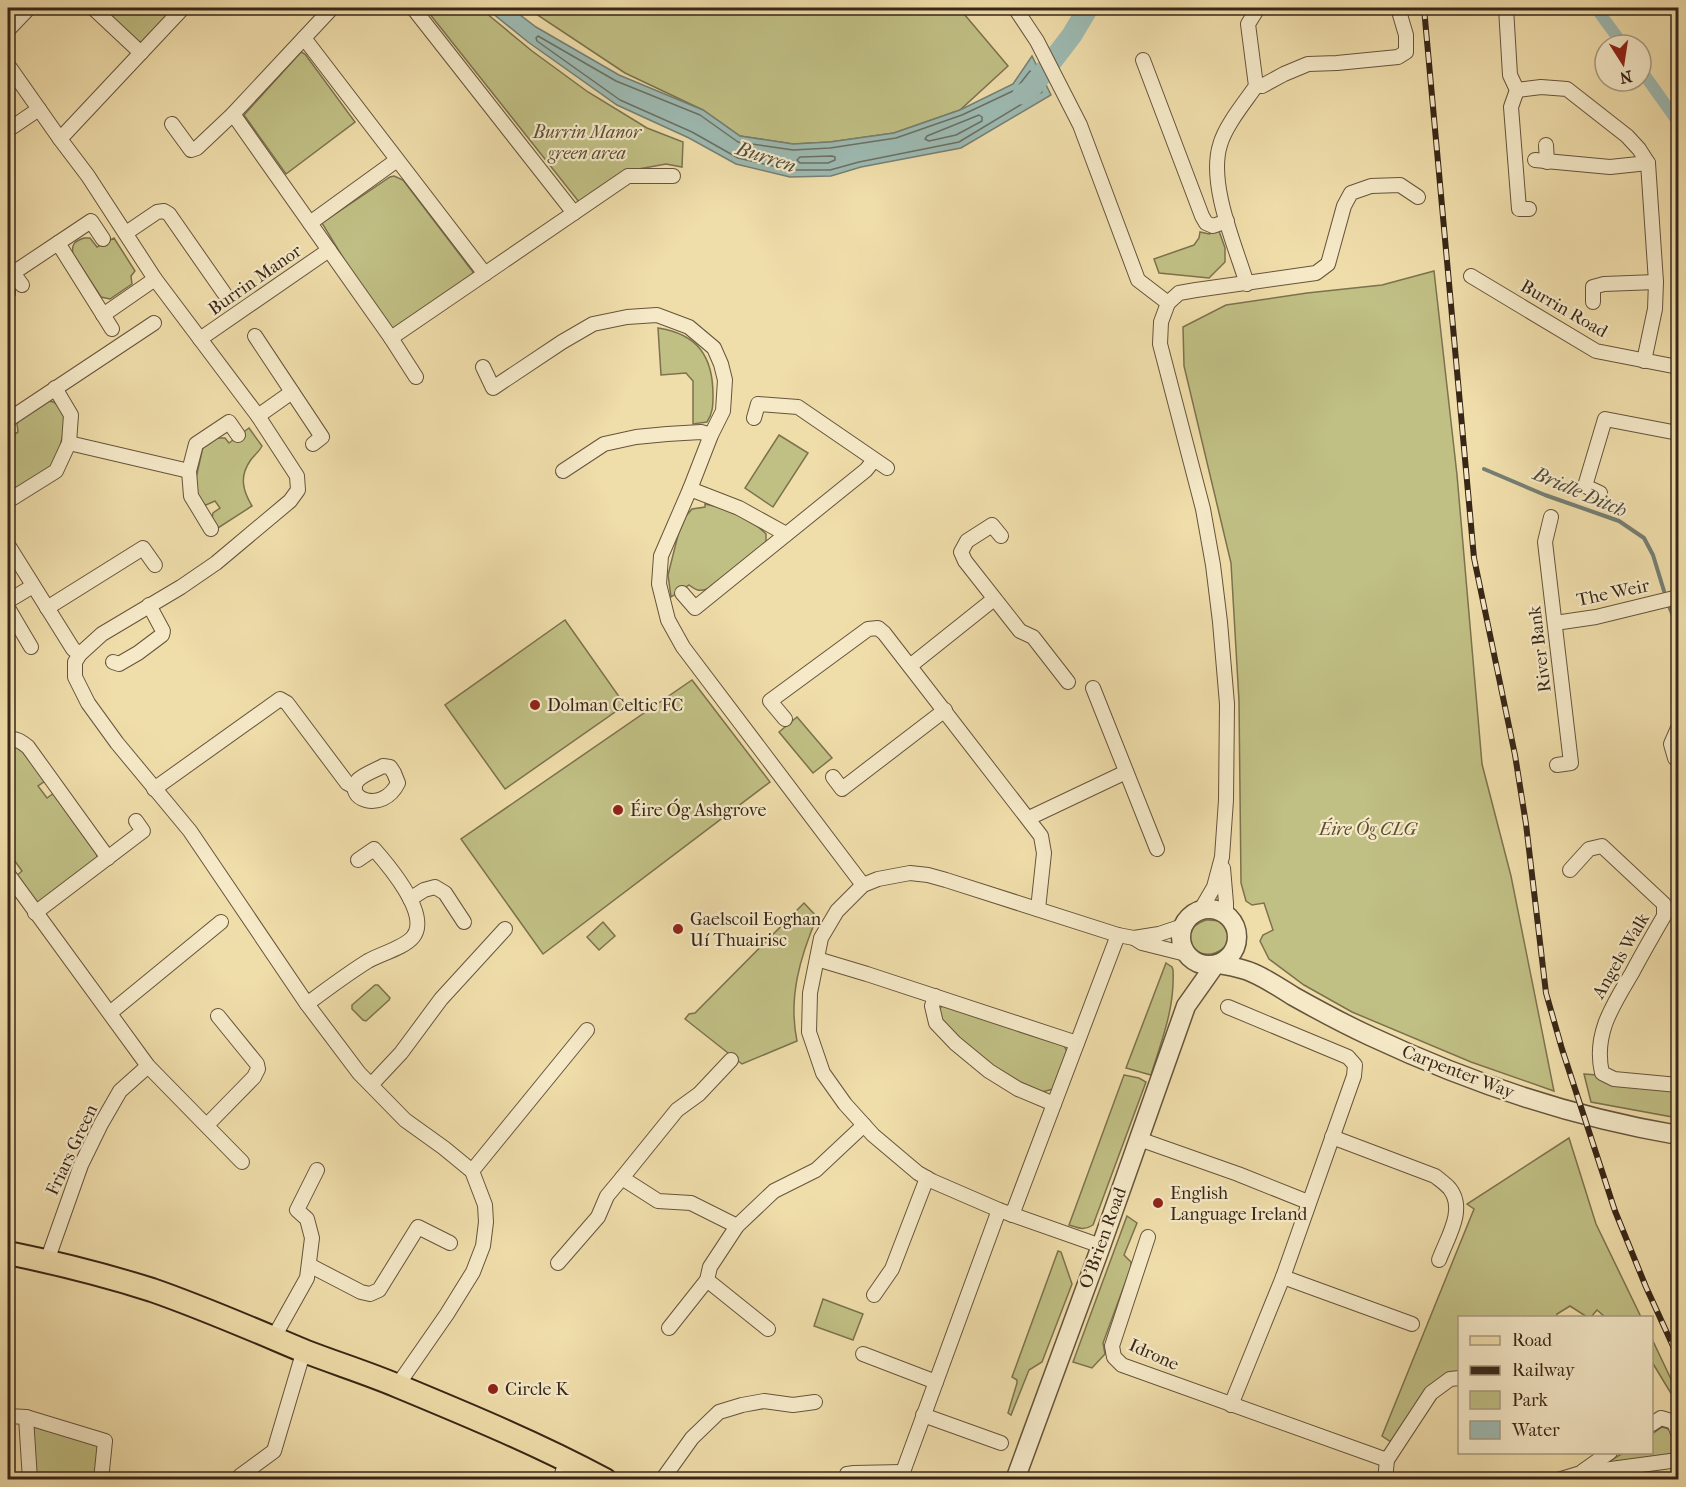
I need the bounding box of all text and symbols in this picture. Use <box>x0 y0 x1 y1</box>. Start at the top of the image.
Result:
north arrow <box>1593 33 1653 93</box>
text: N <box>1617 67 1634 88</box>
park label: Burrin Manor green area <box>532 122 643 164</box>
water label: Burren <box>732 136 799 177</box>
street label: Burrin Manor <box>204 240 306 320</box>
street label: Burrin Road <box>1517 276 1611 342</box>
water label: Bridle Ditch <box>1529 462 1630 522</box>
street label: The Weir <box>1575 575 1652 611</box>
street label: River Bank <box>1524 604 1556 693</box>
place label: Dolman Celtic FC <box>547 695 683 716</box>
marker: Dolman Celtic FC <box>528 698 542 712</box>
place label: Éire Óg Ashgrove <box>630 798 766 821</box>
marker: Éire Óg Ashgrove <box>611 803 625 817</box>
park label: Éire Óg CLG <box>1318 817 1418 840</box>
place label: Gaelscoil Eoghan Uí Thuairisc <box>690 909 822 951</box>
street label: Angels Walk <box>1588 909 1654 1003</box>
marker: Gaelscoil Eoghan Uí Thuairisc <box>671 922 685 936</box>
street label: Carpenter Way <box>1399 1041 1518 1104</box>
street label: Friars Green <box>42 1101 102 1199</box>
place label: English Language Ireland <box>1170 1183 1308 1225</box>
street label: O'Brien Road <box>1075 1184 1131 1291</box>
marker: English Language Ireland <box>1151 1196 1165 1210</box>
legend <box>1458 1316 1653 1454</box>
text: Road <box>1512 1330 1552 1351</box>
street label: Idrone <box>1126 1335 1182 1375</box>
text: Railway <box>1512 1360 1576 1381</box>
place label: Circle K <box>505 1379 569 1400</box>
marker: Circle K <box>486 1382 500 1396</box>
text: Park <box>1512 1390 1549 1411</box>
text: Water <box>1511 1420 1560 1441</box>

